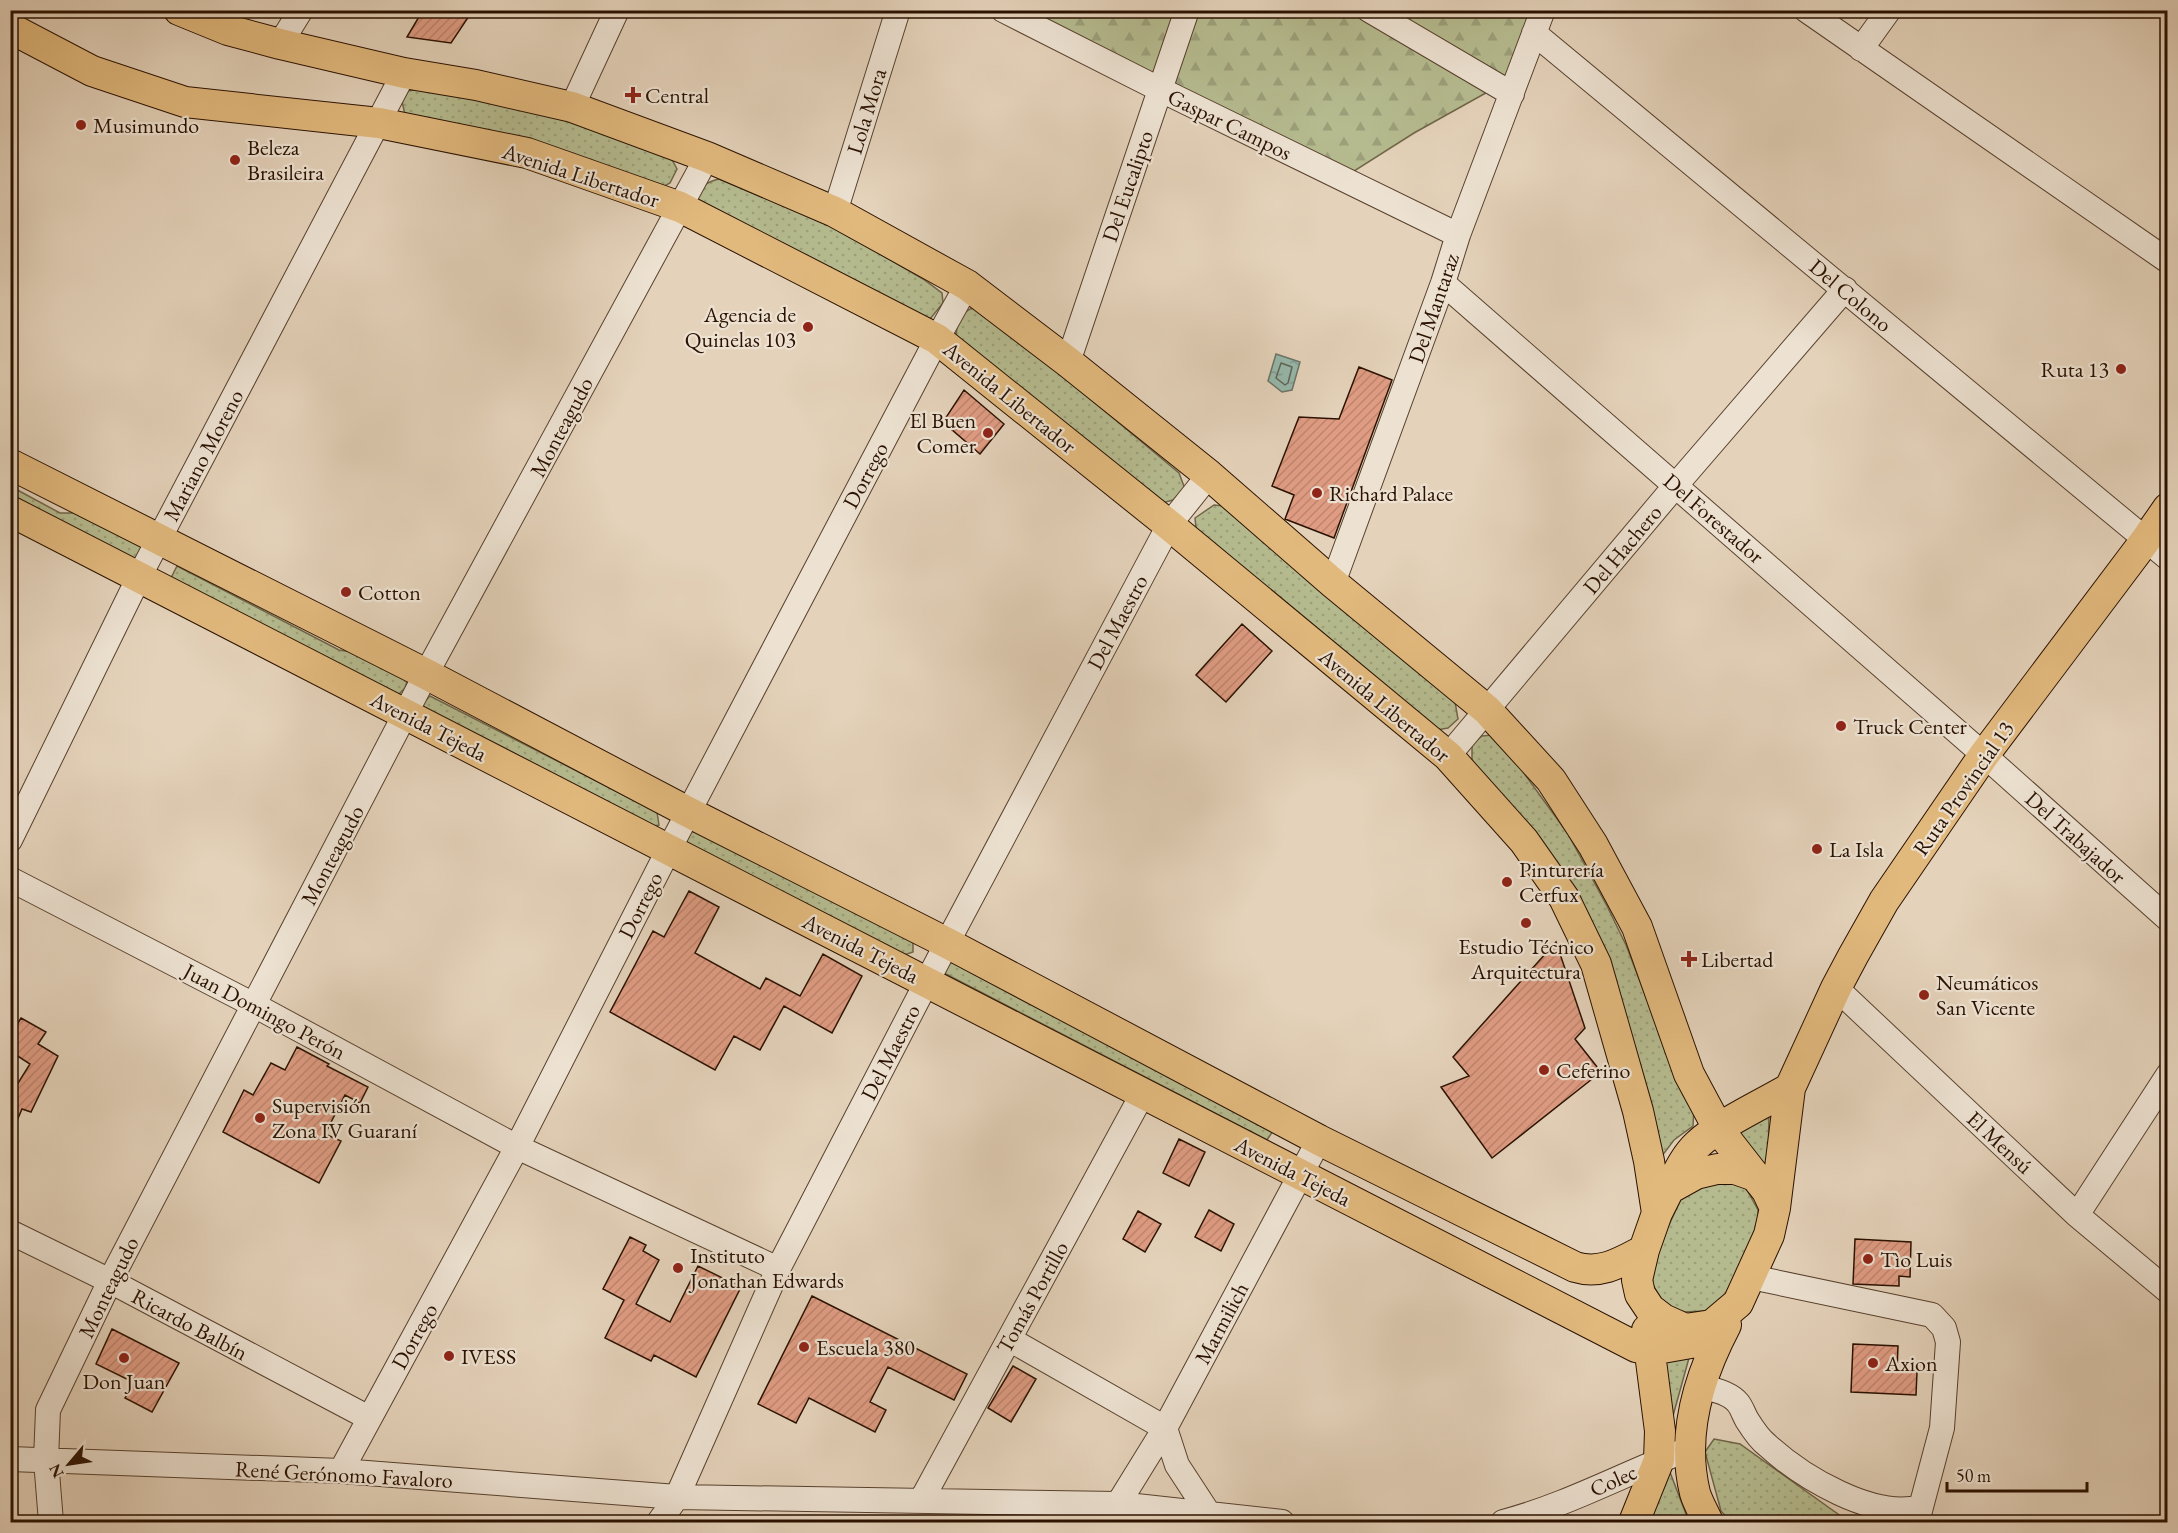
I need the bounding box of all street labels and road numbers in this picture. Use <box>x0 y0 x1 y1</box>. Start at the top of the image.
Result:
street label: Lola Mora <box>840 64 893 158</box>
street label: Gaspar Campos <box>1163 82 1297 167</box>
street label: Del Eucalipto <box>1095 126 1160 246</box>
street label: Avenida Libertador <box>498 136 664 215</box>
street label: Del Mantaraz <box>1401 249 1466 367</box>
street label: Del Colono <box>1803 252 1898 339</box>
street label: Avenida Libertador <box>936 334 1083 460</box>
street label: Monteagudo <box>523 372 600 482</box>
street label: Mariano Moreno <box>157 384 250 526</box>
street label: Dorrego <box>836 437 895 513</box>
street label: Del Forestador <box>1657 467 1771 571</box>
street label: Del Hachero <box>1576 498 1668 600</box>
street label: Del Maestro <box>1080 569 1155 675</box>
street label: Avenida Libertador <box>1312 641 1457 769</box>
street label: Avenida Tejeda <box>365 684 492 768</box>
street label: Ruta Provincial 13 <box>1906 715 2021 861</box>
street label: Del Trabajador <box>2019 784 2133 891</box>
street label: Monteagudo <box>294 800 371 910</box>
street label: Dorrego <box>611 867 670 944</box>
street label: Avenida Tejeda <box>797 906 924 990</box>
street label: Juan Domingo Perón <box>177 955 351 1067</box>
street label: Del Maestro <box>854 999 927 1105</box>
street label: El Mensú <box>1960 1104 2039 1181</box>
street label: Avenida Tejeda <box>1229 1129 1356 1213</box>
street label: Monteagudo <box>71 1232 145 1343</box>
street label: Tomás Portillo <box>990 1236 1075 1358</box>
street label: Marmilich <box>1188 1277 1255 1369</box>
street label: Ricardo Balbín <box>127 1282 253 1367</box>
street label: Dorrego <box>384 1298 444 1374</box>
street label: René Gerónomo Favaloro <box>234 1454 454 1495</box>
street label: Colec <box>1585 1457 1641 1504</box>

